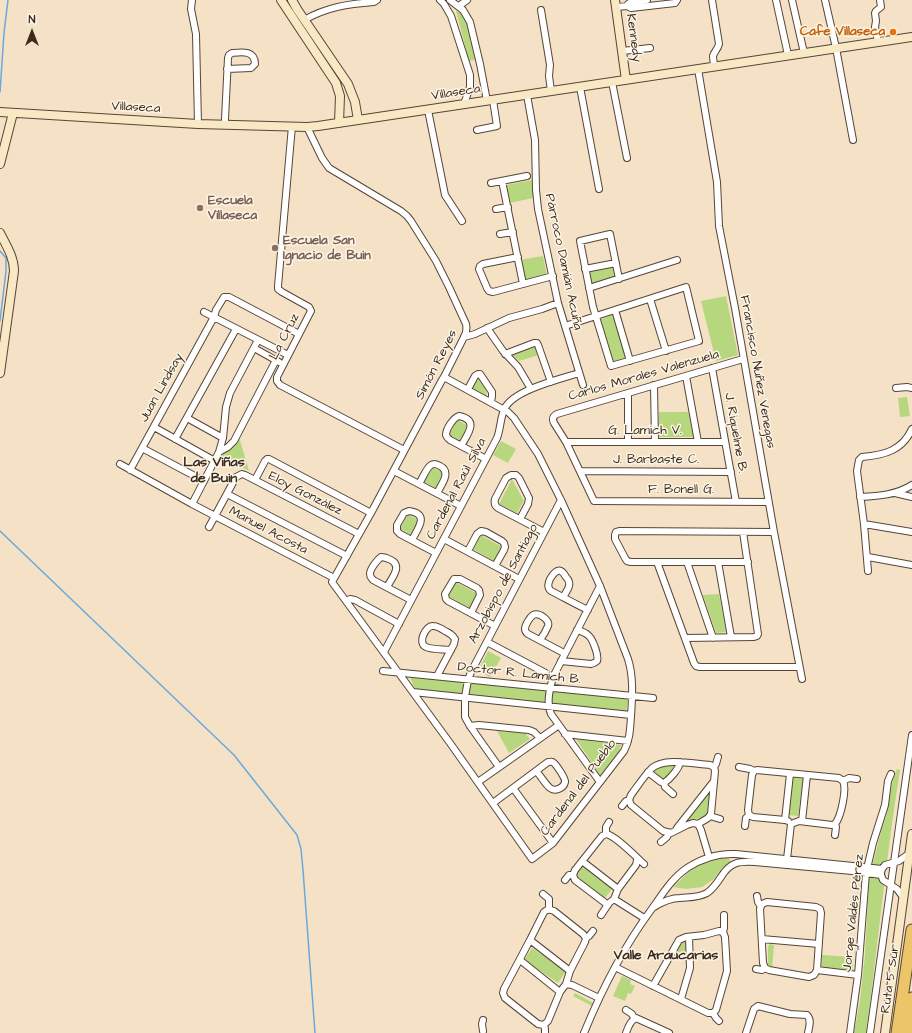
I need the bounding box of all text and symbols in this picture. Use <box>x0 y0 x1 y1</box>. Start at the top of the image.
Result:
north arrow <box>12 12 52 52</box>
text: N <box>29 12 35 27</box>
street label: Kennedy <box>622 13 644 63</box>
place label: Cafe Villaseca <box>800 24 885 40</box>
marker: Cafe Villaseca <box>888 27 898 37</box>
street label: Villaseca <box>430 81 482 105</box>
street label: Villaseca <box>111 99 161 117</box>
street label: Párroco Damián Acuña <box>541 192 585 332</box>
place label: Escuela Villaseca <box>208 193 257 224</box>
marker: Escuela Villaseca <box>195 203 205 213</box>
place label: Escuela San Ignacio de Buin <box>283 233 371 264</box>
marker: Escuela San Ignacio de Buin <box>270 243 280 253</box>
street label: Francisco Nuñez Venegas <box>736 294 778 450</box>
street label: La Cruz <box>267 311 303 363</box>
street label: Simón Reyes <box>413 327 461 403</box>
street label: Carlos Morales Valenzuela <box>567 347 721 405</box>
street label: Juan Lindsay <box>137 351 187 425</box>
street label: J. Riquelme B. <box>720 392 750 474</box>
street label: G. Lamich V. <box>608 423 682 439</box>
street label: Cardenal Raúl Silva <box>424 436 490 542</box>
street label: J. Barbaste C. <box>613 452 699 468</box>
district label: Las Viñas de Buin <box>183 455 245 488</box>
street label: Eloy González <box>265 469 345 519</box>
street label: F. Bonell G. <box>648 482 714 498</box>
street label: Manuel Acosta <box>226 504 310 558</box>
street label: Arzobispo de Santiago <box>466 522 542 646</box>
street label: Doctor R. Lamich B. <box>457 660 581 688</box>
street label: Cardenal del Pueblo <box>538 737 620 839</box>
street label: Jorge Valdés Pérez <box>840 853 868 973</box>
street label: Ruta 5 Sur <box>878 944 904 1014</box>
district label: Valle Araucarias <box>614 948 718 964</box>

